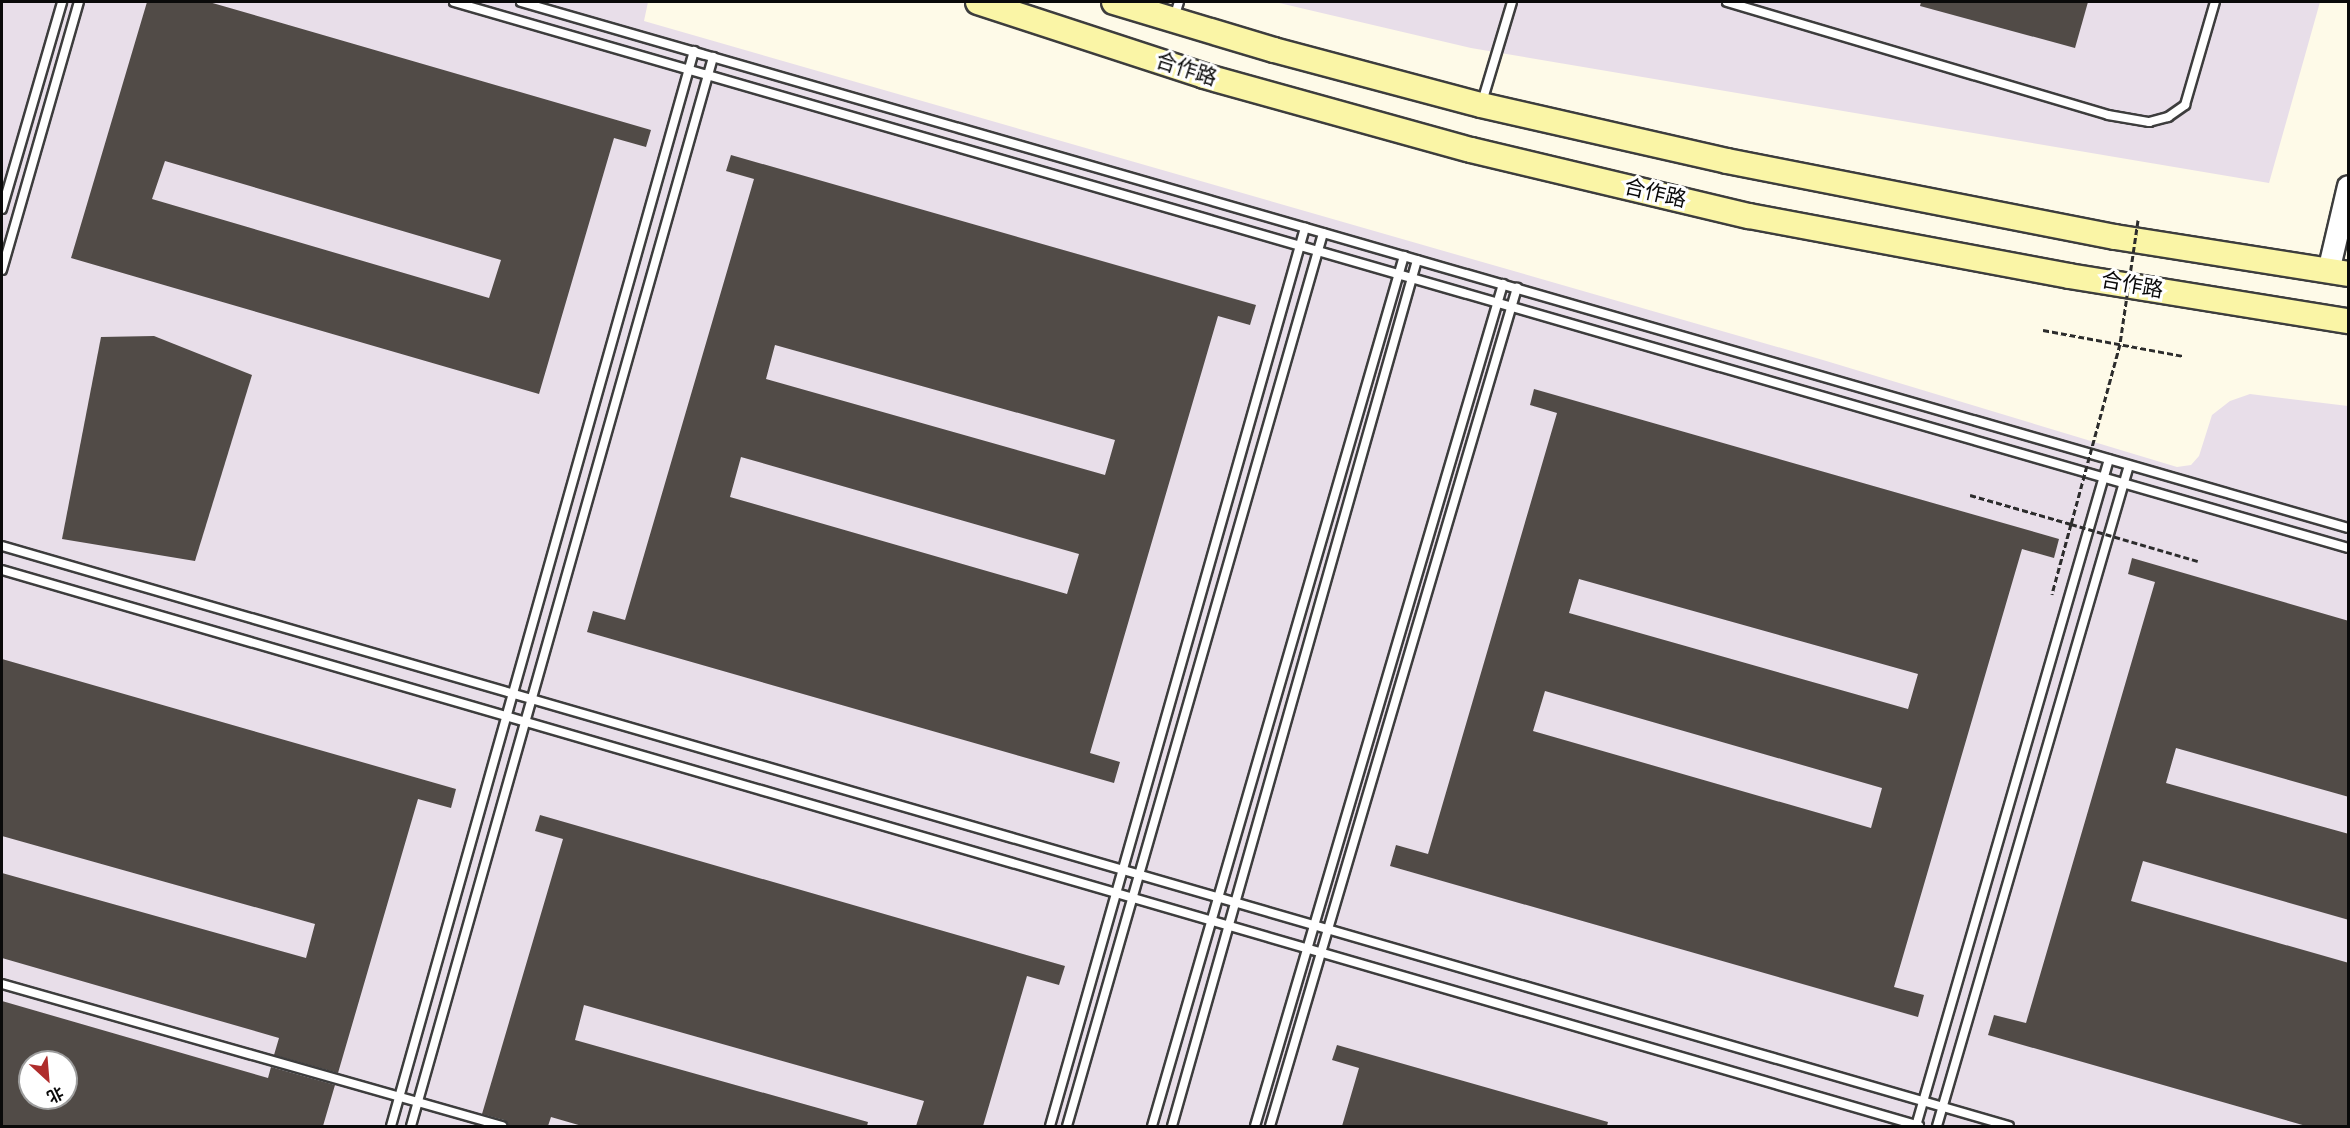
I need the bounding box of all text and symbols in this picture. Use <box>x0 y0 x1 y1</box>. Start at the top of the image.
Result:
street label: 合作路 <box>1152 48 1220 92</box>
street label: 合作路 <box>1621 175 1689 213</box>
street label: 合作路 <box>2099 268 2165 304</box>
north arrow <box>18 1050 78 1110</box>
text: 北 <box>43 1080 67 1109</box>

